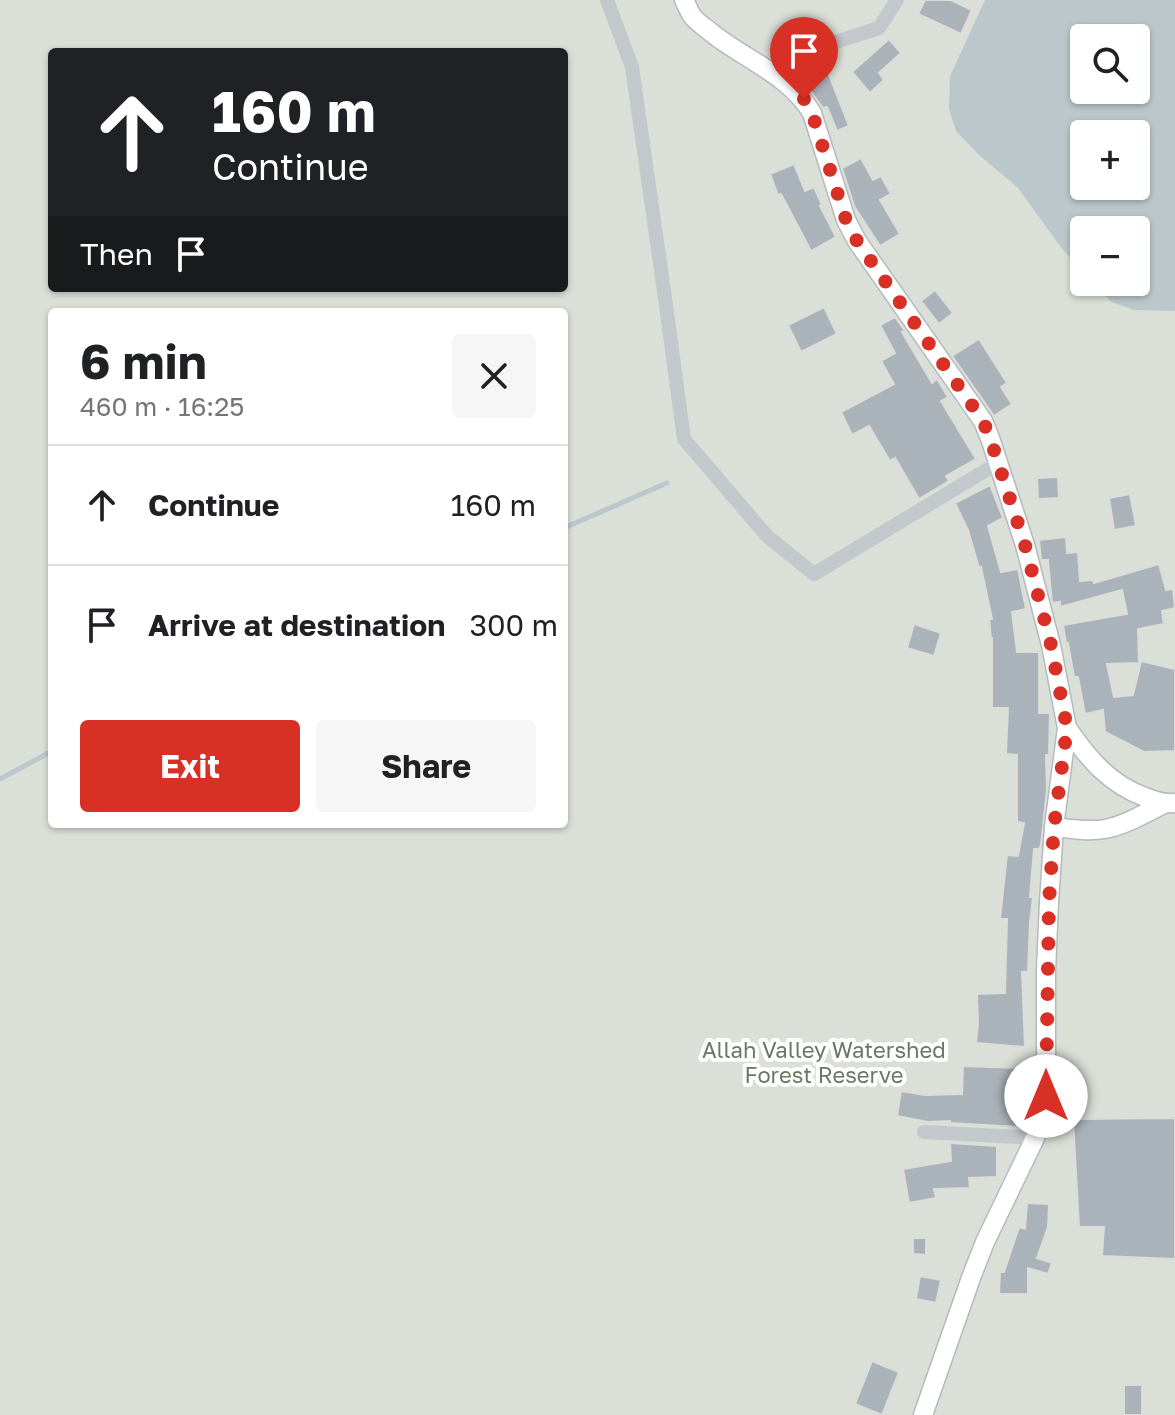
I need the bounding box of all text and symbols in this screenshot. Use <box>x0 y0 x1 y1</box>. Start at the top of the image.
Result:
pin <box>770 17 838 99</box>
map controls <box>1070 24 1150 296</box>
button: search <box>1070 24 1150 104</box>
icon: arrive <box>782 29 826 73</box>
text: 160 m <box>212 77 376 144</box>
icon: ahead <box>80 80 184 184</box>
button: + <box>1070 120 1150 200</box>
text: Continue <box>212 145 369 188</box>
button: − <box>1070 216 1150 296</box>
icon: arrive <box>169 232 213 276</box>
text: Then <box>80 236 153 272</box>
text: 6 min <box>80 332 207 390</box>
button: close <box>452 334 536 418</box>
text: 460 m · 16:25 <box>80 391 244 422</box>
icon: ahead <box>80 483 124 527</box>
text: Continue <box>148 487 279 523</box>
text: 160 m <box>451 487 536 523</box>
icon: arrive <box>80 603 124 647</box>
text: Arrive at destination <box>148 607 445 643</box>
text: 300 m <box>469 607 558 643</box>
button: Exit <box>80 720 300 812</box>
button: Share <box>316 720 536 812</box>
park label: Allah Valley Watershed Forest Reserve <box>702 1036 946 1088</box>
position arrow <box>1004 1054 1088 1138</box>

